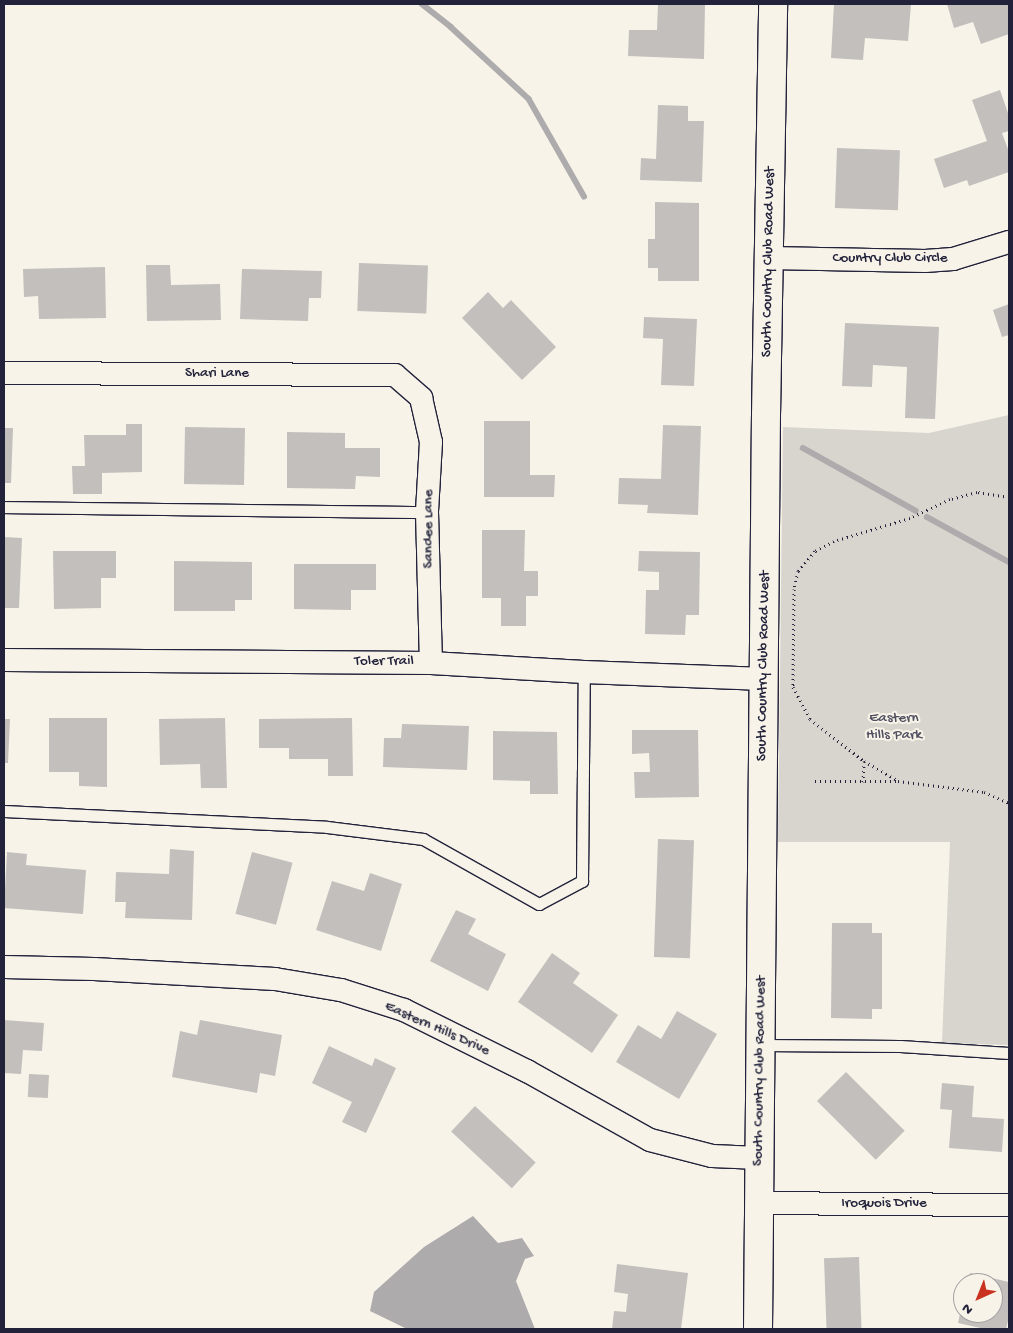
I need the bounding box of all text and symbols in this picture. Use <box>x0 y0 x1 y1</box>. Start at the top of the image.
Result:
street label: South Country Club Road West <box>758 167 780 357</box>
street label: Country Club Circle <box>832 250 948 268</box>
street label: Shari Lane <box>185 365 249 383</box>
street label: Sandee Lane <box>420 490 438 568</box>
street label: South Country Club Road West <box>753 571 775 761</box>
street label: Toler Trail <box>354 653 414 671</box>
park label: Eastern Hills Park <box>866 709 922 744</box>
street label: South Country Club Road West <box>749 976 771 1166</box>
street label: Eastern Hills Drive <box>382 998 492 1060</box>
street label: Iroquois Drive <box>841 1195 927 1213</box>
north arrow <box>953 1273 1003 1323</box>
text: N <box>959 1299 977 1318</box>

